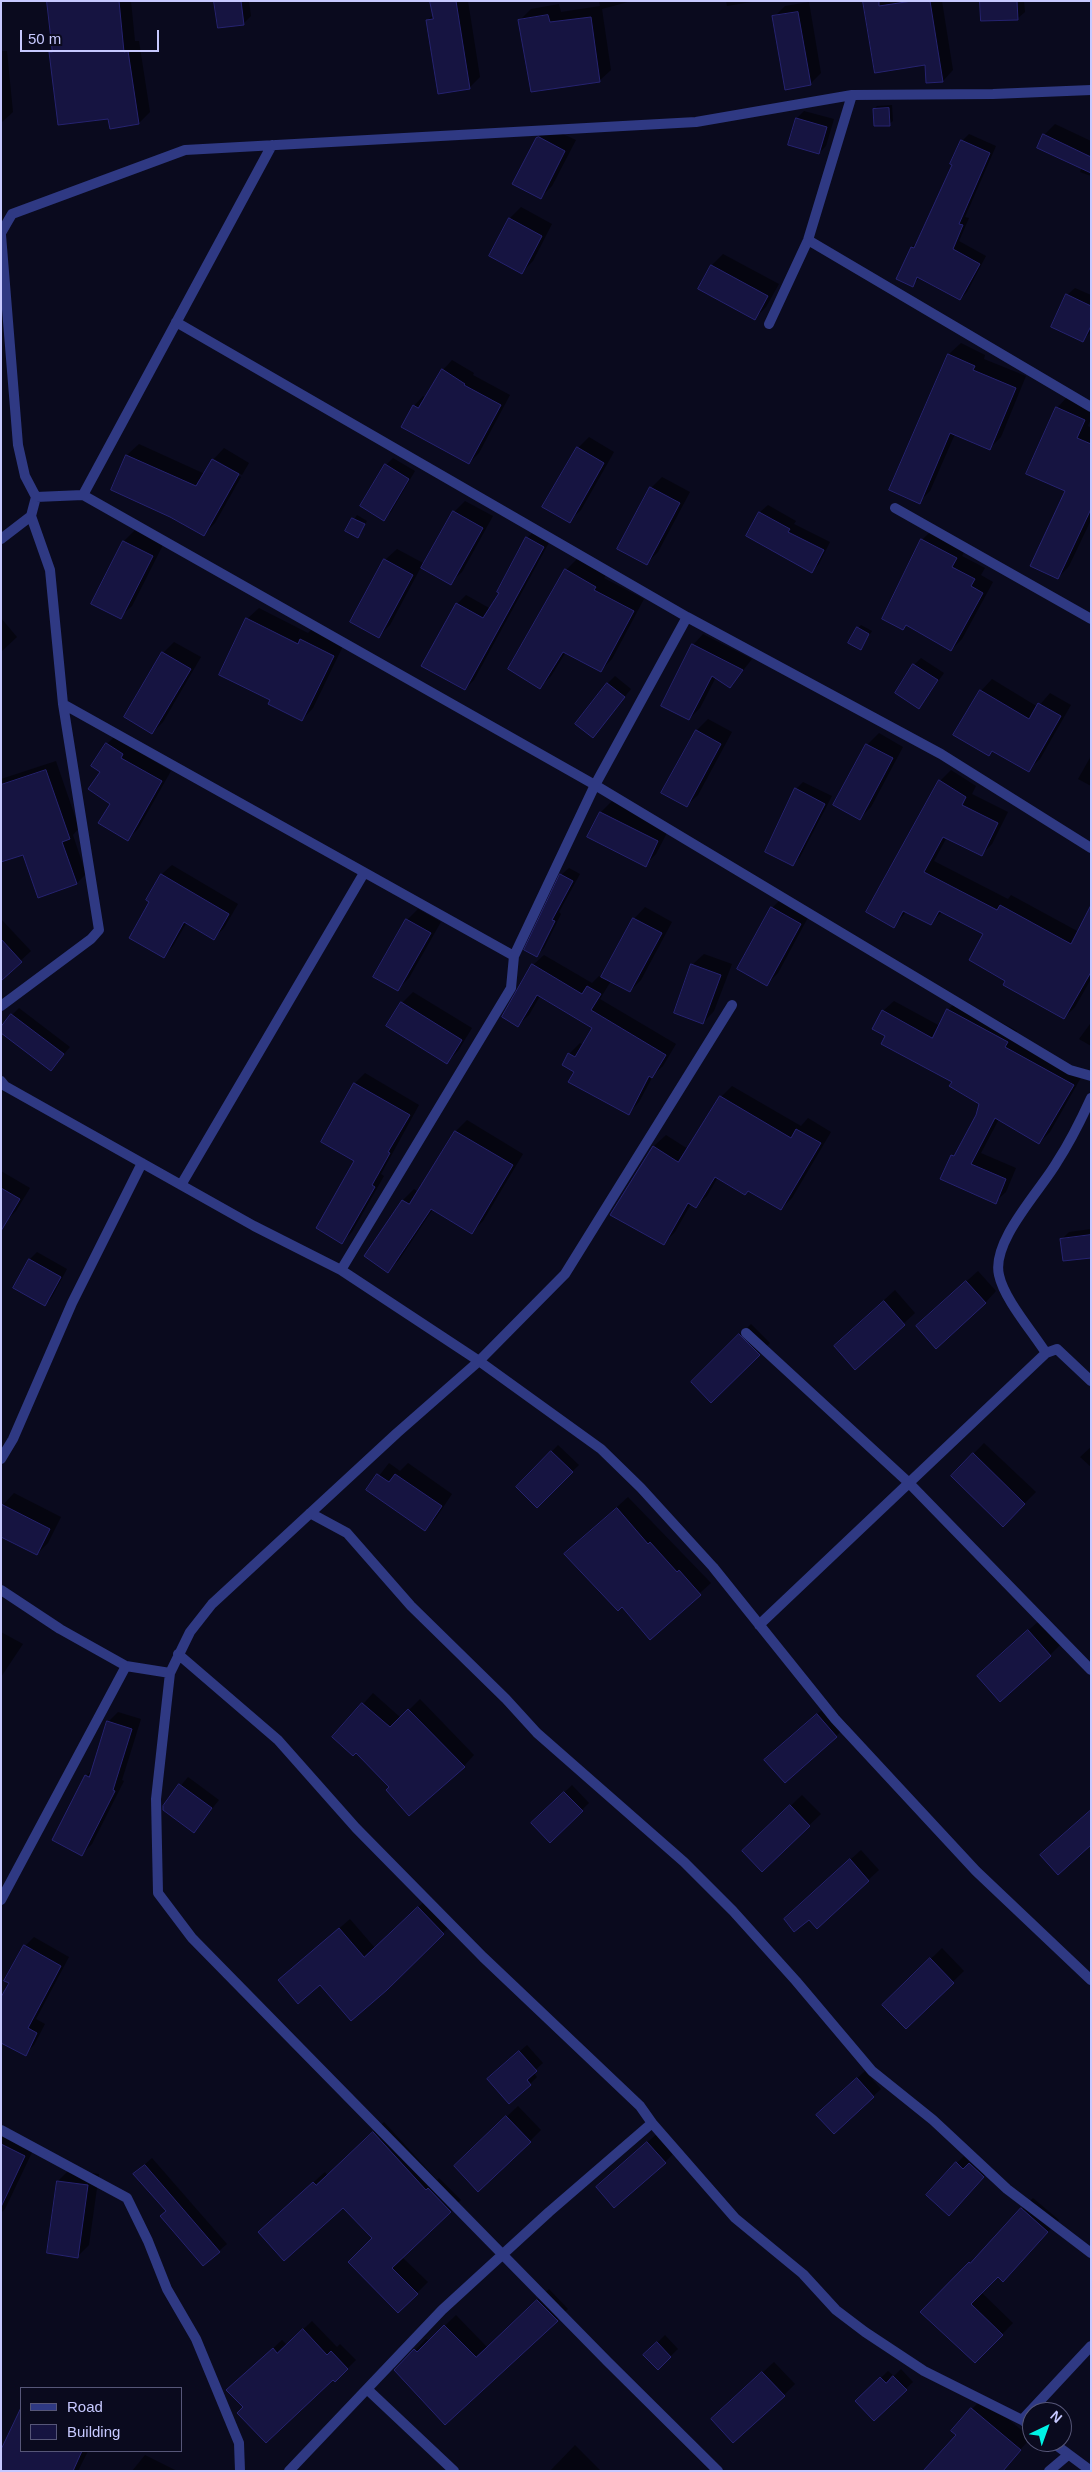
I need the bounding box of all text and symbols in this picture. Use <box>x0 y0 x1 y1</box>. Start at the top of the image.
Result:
scale bar <box>22 20 161 52</box>
text: 50 m <box>28 30 61 47</box>
legend <box>20 2387 182 2452</box>
text: Road <box>67 2398 103 2415</box>
north arrow <box>1022 2402 1072 2452</box>
text: N <box>1047 2407 1065 2426</box>
text: Building <box>67 2423 120 2440</box>

